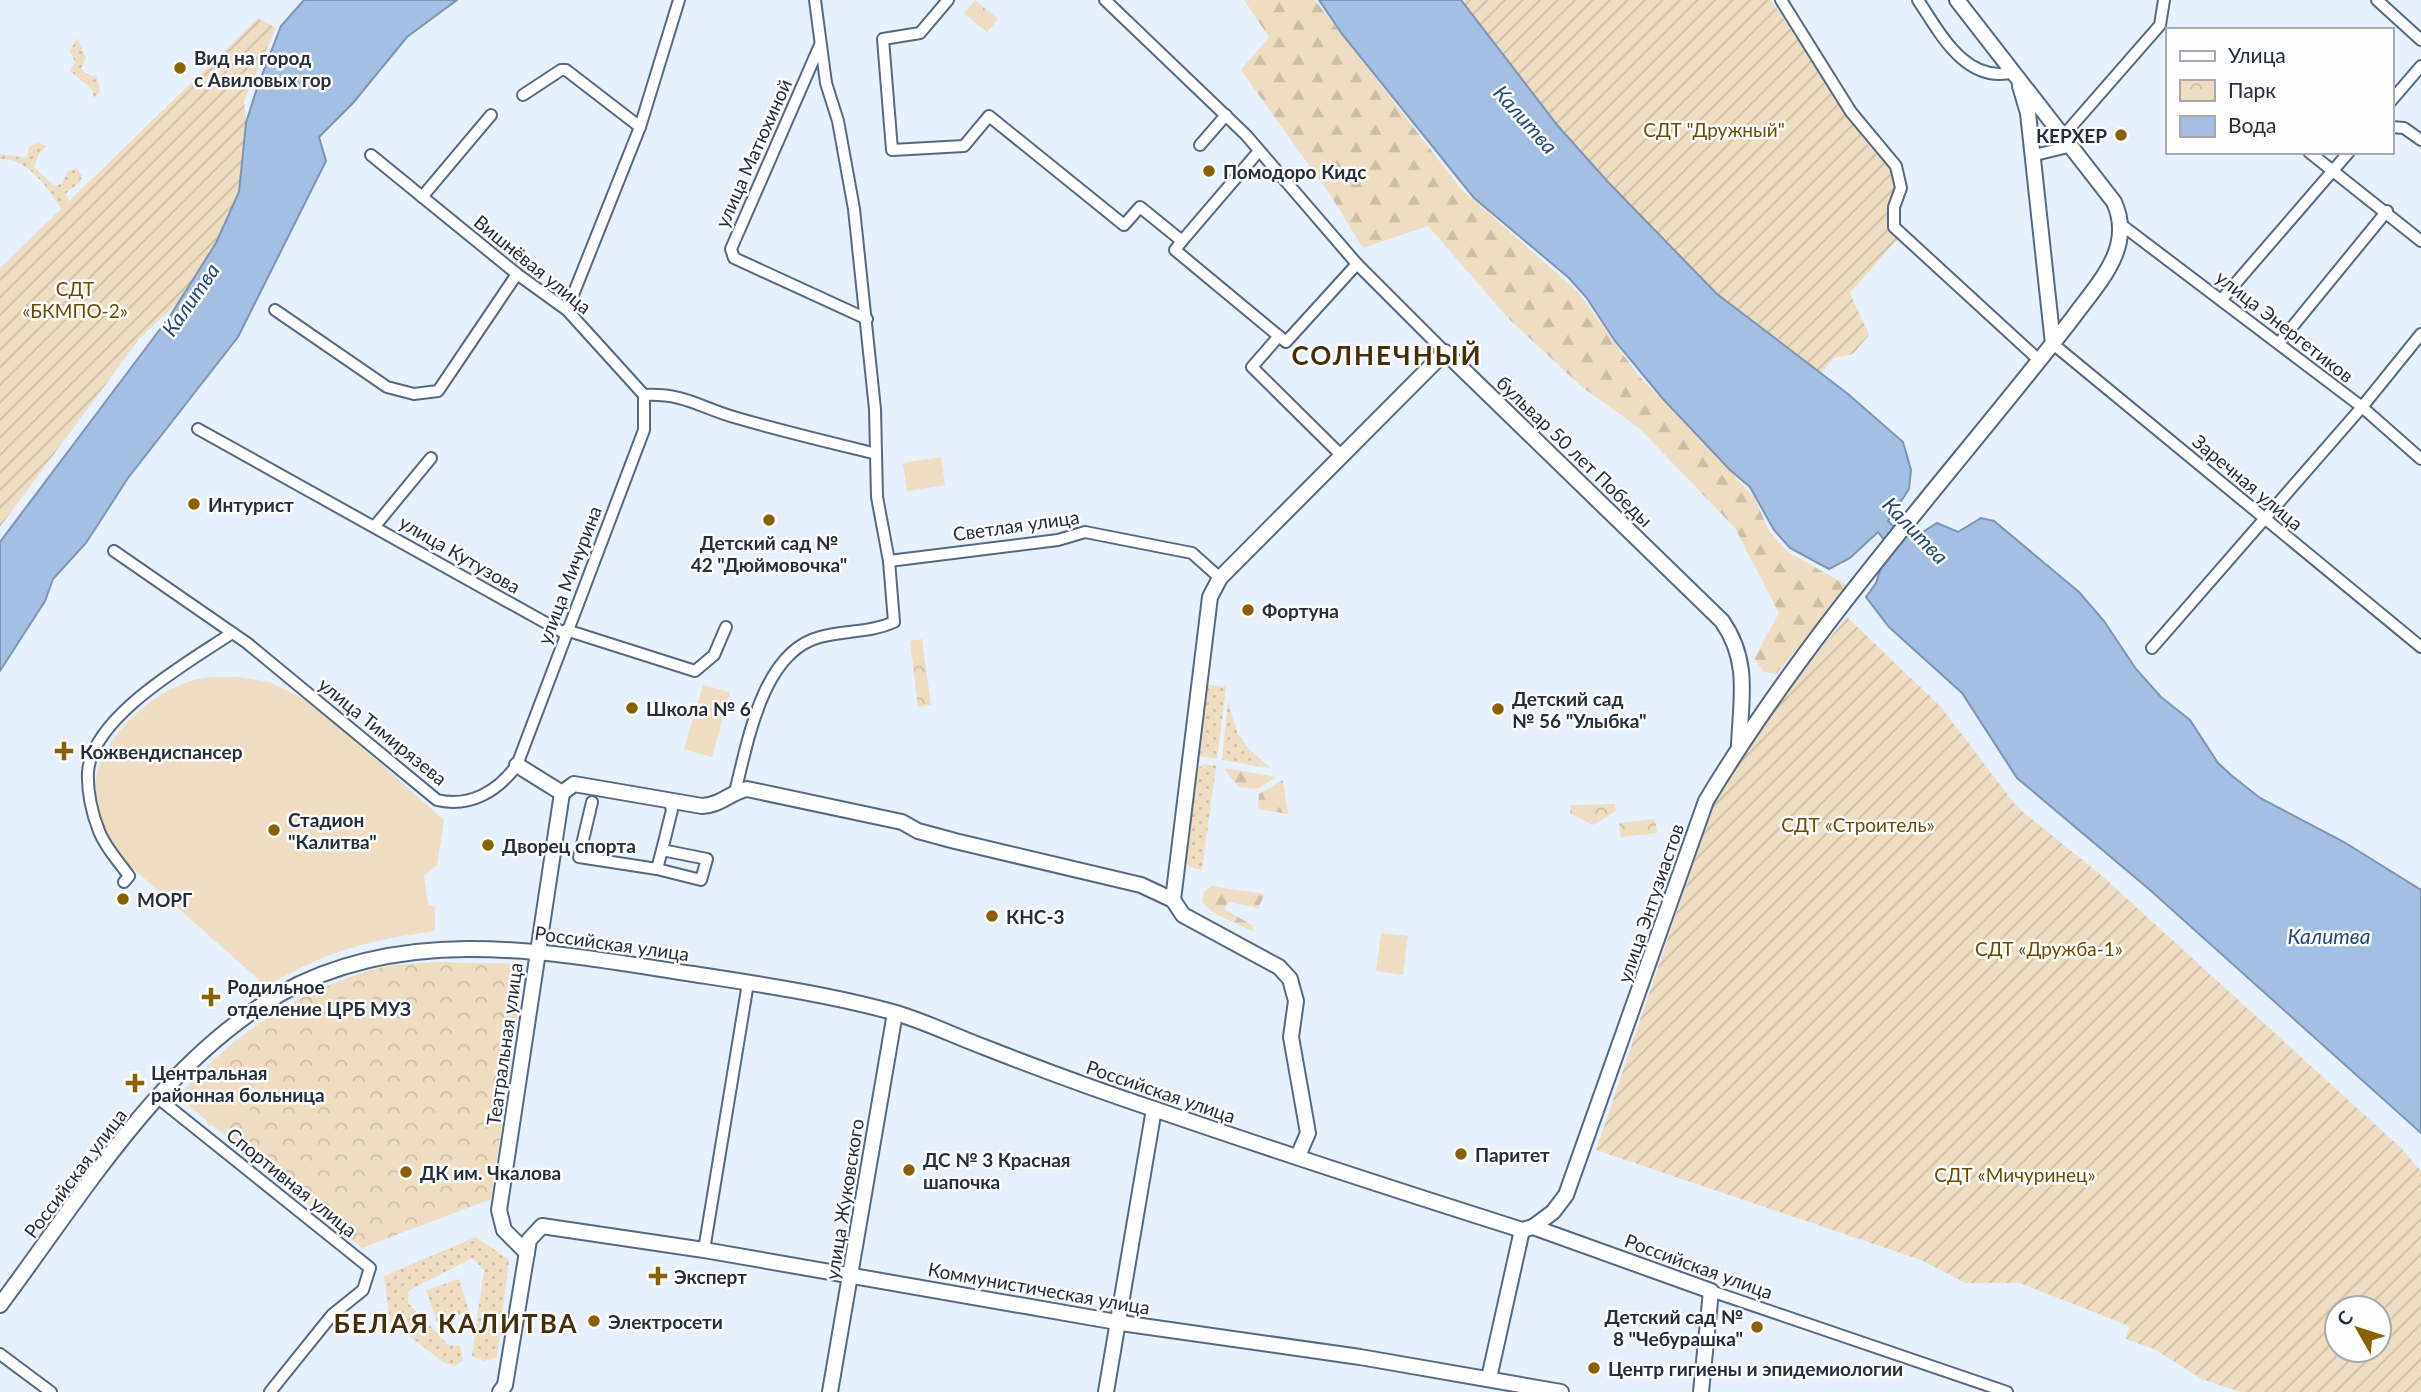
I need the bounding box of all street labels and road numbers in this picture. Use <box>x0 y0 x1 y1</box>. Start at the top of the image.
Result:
street label: улица Матюхиной <box>710 75 796 231</box>
street label: Вишнёвая улица <box>470 210 596 318</box>
street label: улица Энергетиков <box>2212 265 2358 387</box>
street label: бульвар 50 лет Победы <box>1492 371 1658 531</box>
street label: Заречная улица <box>2188 429 2308 535</box>
street label: улица Мичурина <box>532 502 606 648</box>
street label: Светлая улица <box>951 505 1081 545</box>
street label: улица Кутузова <box>395 510 525 598</box>
street label: улица Тимирязева <box>314 672 452 790</box>
street label: улица Энтузиастов <box>1612 820 1688 986</box>
street label: Российская улица <box>533 921 691 965</box>
street label: Театральная улица <box>481 961 527 1127</box>
street label: Российская улица <box>1084 1055 1238 1127</box>
street label: Российская улица <box>19 1104 131 1242</box>
street label: улица Жуковского <box>820 1117 868 1281</box>
street label: Спортивная улица <box>222 1122 362 1242</box>
street label: Российская улица <box>1622 1229 1776 1303</box>
street label: Коммунистическая улица <box>926 1257 1152 1319</box>

